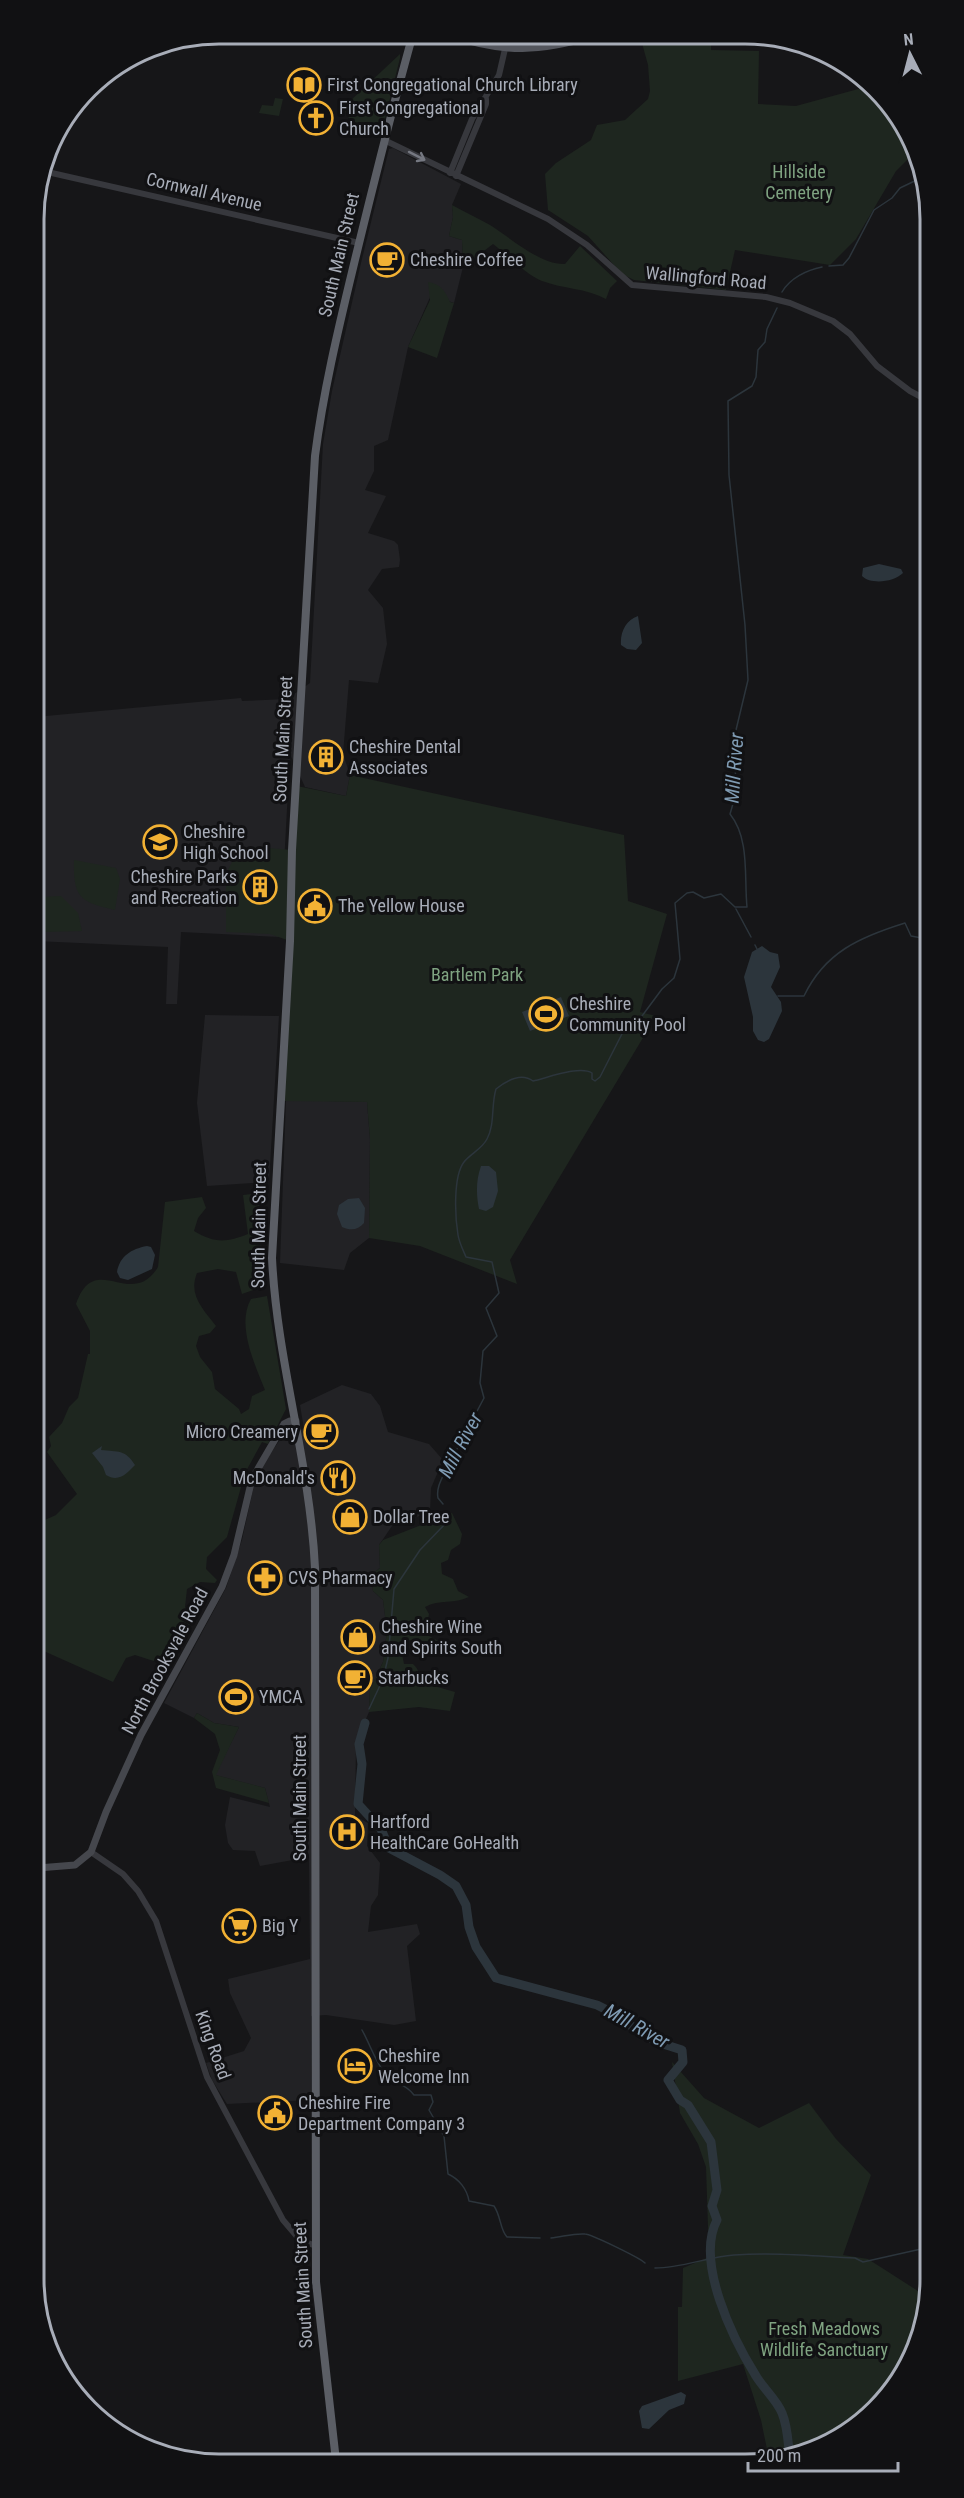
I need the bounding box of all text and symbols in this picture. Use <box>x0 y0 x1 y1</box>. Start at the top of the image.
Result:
north arrow <box>880 24 940 84</box>
text: N <box>903 30 914 50</box>
library icon: First Congregational Church Library <box>286 67 322 103</box>
place label: First Congregational Church Library <box>327 74 578 95</box>
place label: First Congregational Church <box>339 97 483 139</box>
church icon: First Congregational Church <box>298 100 334 136</box>
one-way arrow <box>408 150 426 162</box>
park label: Hillside Cemetery <box>765 161 833 203</box>
street label: Cornwall Avenue <box>144 168 264 215</box>
street label: South Main Street <box>314 191 363 319</box>
cafe icon: Cheshire Coffee <box>369 242 405 278</box>
place label: Cheshire Coffee <box>410 249 524 270</box>
street label: Wallingford Road <box>645 262 767 293</box>
street label: South Main Street <box>269 675 296 803</box>
water label: Mill River <box>720 731 749 804</box>
place label: Cheshire Dental Associates <box>349 736 461 778</box>
building icon: Cheshire Dental Associates <box>308 739 344 775</box>
place label: Cheshire High School <box>183 821 269 863</box>
school or university icon: Cheshire High School <box>142 824 178 860</box>
place label: Cheshire Parks and Recreation <box>130 866 237 908</box>
building icon: Cheshire Parks and Recreation <box>242 869 278 905</box>
public building icon: The Yellow House <box>297 888 333 924</box>
place label: The Yellow House <box>338 895 465 916</box>
park label: Bartlem Park <box>431 964 523 985</box>
place label: Cheshire Community Pool <box>569 993 686 1035</box>
sports icon: Cheshire Community Pool <box>528 996 564 1032</box>
street label: South Main Street <box>247 1162 270 1288</box>
water label: Mill River <box>433 1407 488 1482</box>
cafe icon: Micro Creamery <box>303 1414 339 1450</box>
place label: Micro Creamery <box>186 1421 298 1442</box>
restaurant icon: McDonald's <box>320 1460 356 1496</box>
place label: McDonald's <box>233 1467 315 1488</box>
shop icon: Dollar Tree <box>332 1499 368 1535</box>
place label: Dollar Tree <box>373 1506 449 1527</box>
pharmacy icon: CVS Pharmacy <box>247 1560 283 1596</box>
place label: CVS Pharmacy <box>288 1567 393 1588</box>
street label: North Brooksvale Road <box>117 1584 212 1738</box>
place label: Cheshire Wine and Spirits South <box>381 1616 502 1658</box>
shop icon: Cheshire Wine and Spirits South <box>340 1619 376 1655</box>
cafe icon: Starbucks <box>337 1660 373 1696</box>
place label: Starbucks <box>378 1667 449 1688</box>
sports icon: YMCA <box>218 1679 254 1715</box>
place label: YMCA <box>259 1686 303 1707</box>
street label: South Main Street <box>289 1735 310 1861</box>
place label: Hartford HealthCare GoHealth <box>370 1811 519 1853</box>
hospital icon: Hartford HealthCare GoHealth <box>329 1814 365 1850</box>
supermarket icon: Big Y <box>221 1908 257 1944</box>
place label: Big Y <box>262 1915 299 1936</box>
water label: Mill River <box>600 1998 675 2054</box>
street label: King Road <box>191 2007 236 2082</box>
place label: Cheshire Welcome Inn <box>378 2045 469 2087</box>
hotel icon: Cheshire Welcome Inn <box>337 2048 373 2084</box>
place label: Cheshire Fire Department Company 3 <box>298 2092 465 2134</box>
public building icon: Cheshire Fire Department Company 3 <box>257 2095 293 2131</box>
street label: South Main Street <box>289 2221 316 2349</box>
park label: Fresh Meadows Wildlife Sanctuary <box>760 2318 888 2360</box>
scale bar <box>748 2435 898 2473</box>
text: 200 m <box>757 2445 801 2466</box>

